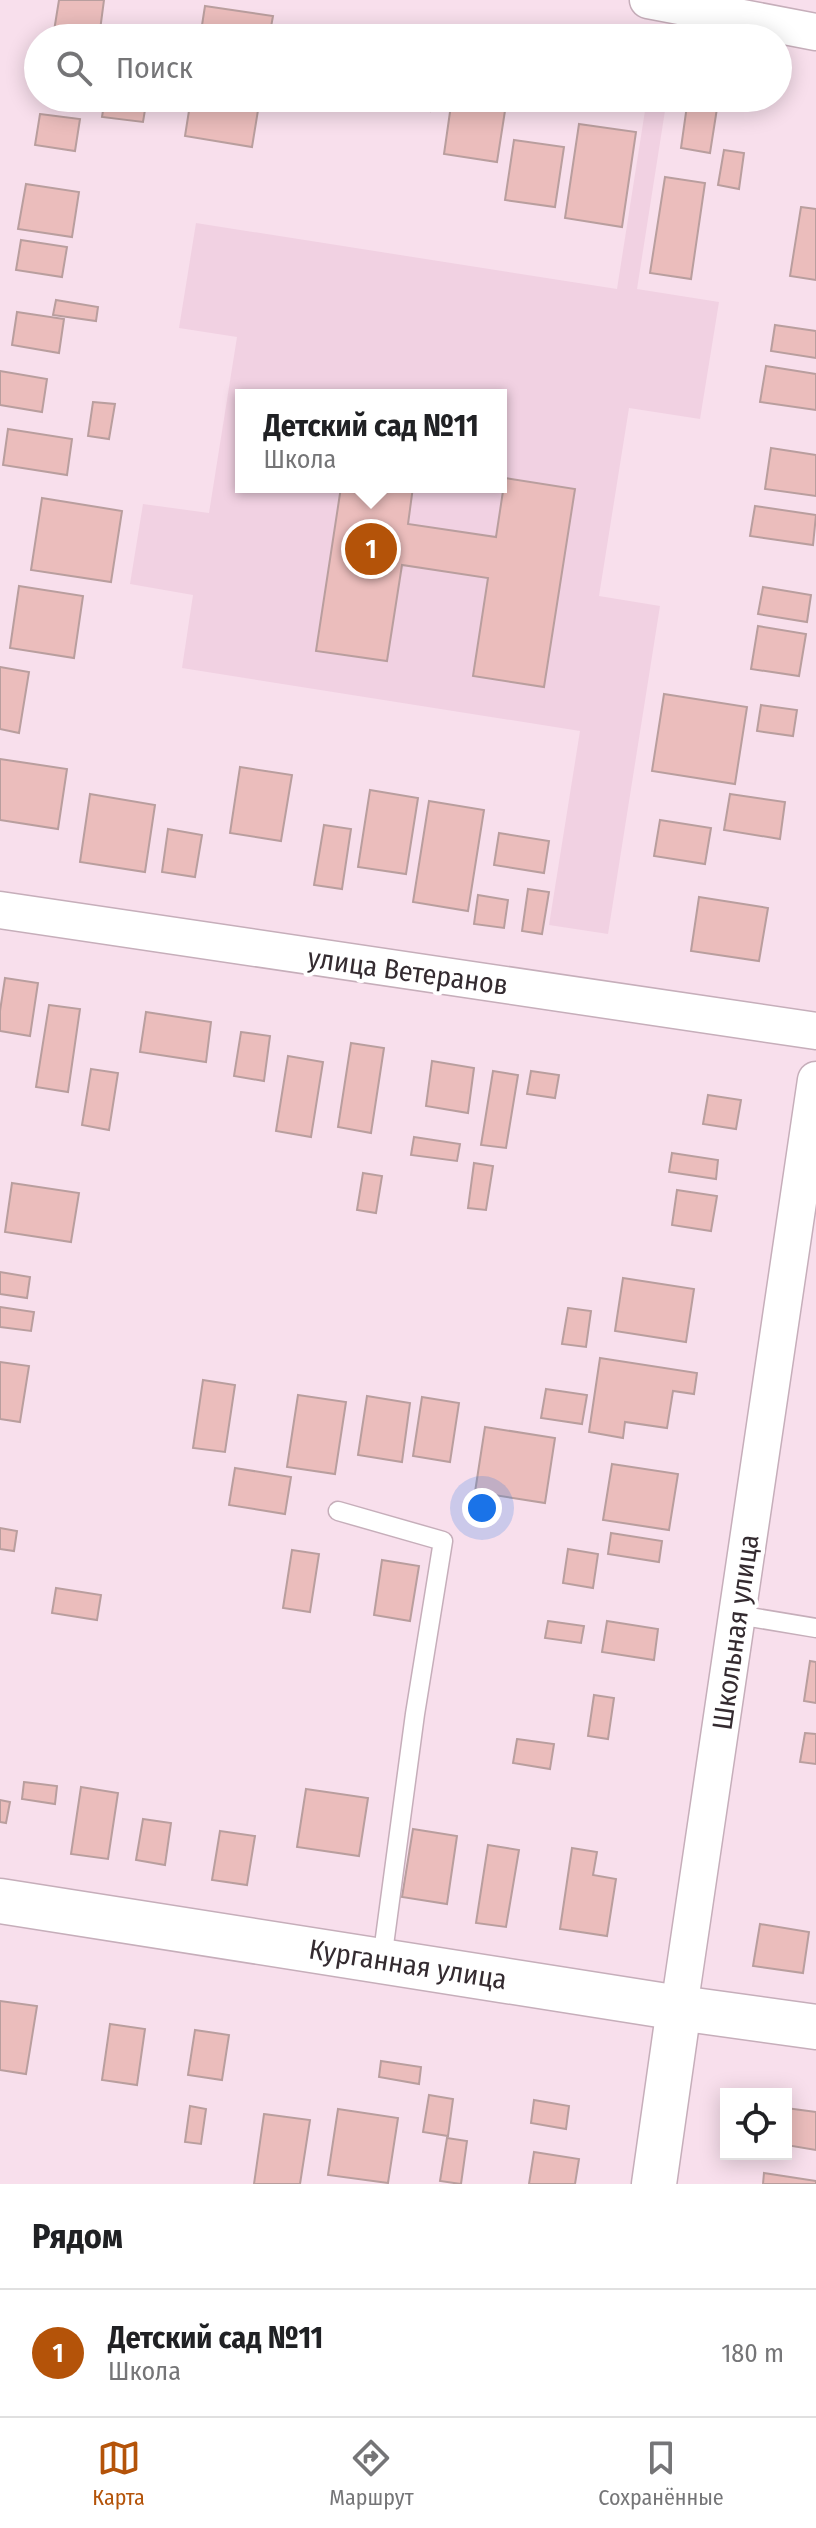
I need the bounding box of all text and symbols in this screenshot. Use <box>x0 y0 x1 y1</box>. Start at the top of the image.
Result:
search box <box>24 24 792 112</box>
icon: search <box>52 46 96 90</box>
text: Поиск <box>116 50 193 86</box>
popup <box>235 389 507 493</box>
text: Детский сад №11 <box>263 408 479 444</box>
text: Школа <box>263 444 336 475</box>
pin: 1 <box>345 519 397 579</box>
street label: улица Ветеранов <box>306 941 510 1002</box>
your location <box>462 1488 502 1528</box>
street label: Школьная улица <box>705 1532 766 1732</box>
street label: Курганная улица <box>307 1933 509 1996</box>
map controls <box>720 2088 792 2160</box>
button: locate <box>720 2088 792 2160</box>
text: Рядом <box>32 2216 123 2257</box>
text: Детский сад №11 <box>108 2320 323 2356</box>
text: 1 <box>53 2338 64 2369</box>
text: 180 m <box>721 2338 784 2369</box>
text: Школа <box>108 2356 181 2387</box>
tab: Карта <box>92 2436 145 2511</box>
tab: Маршрут <box>329 2436 414 2511</box>
tab: Сохранённые <box>598 2436 724 2511</box>

